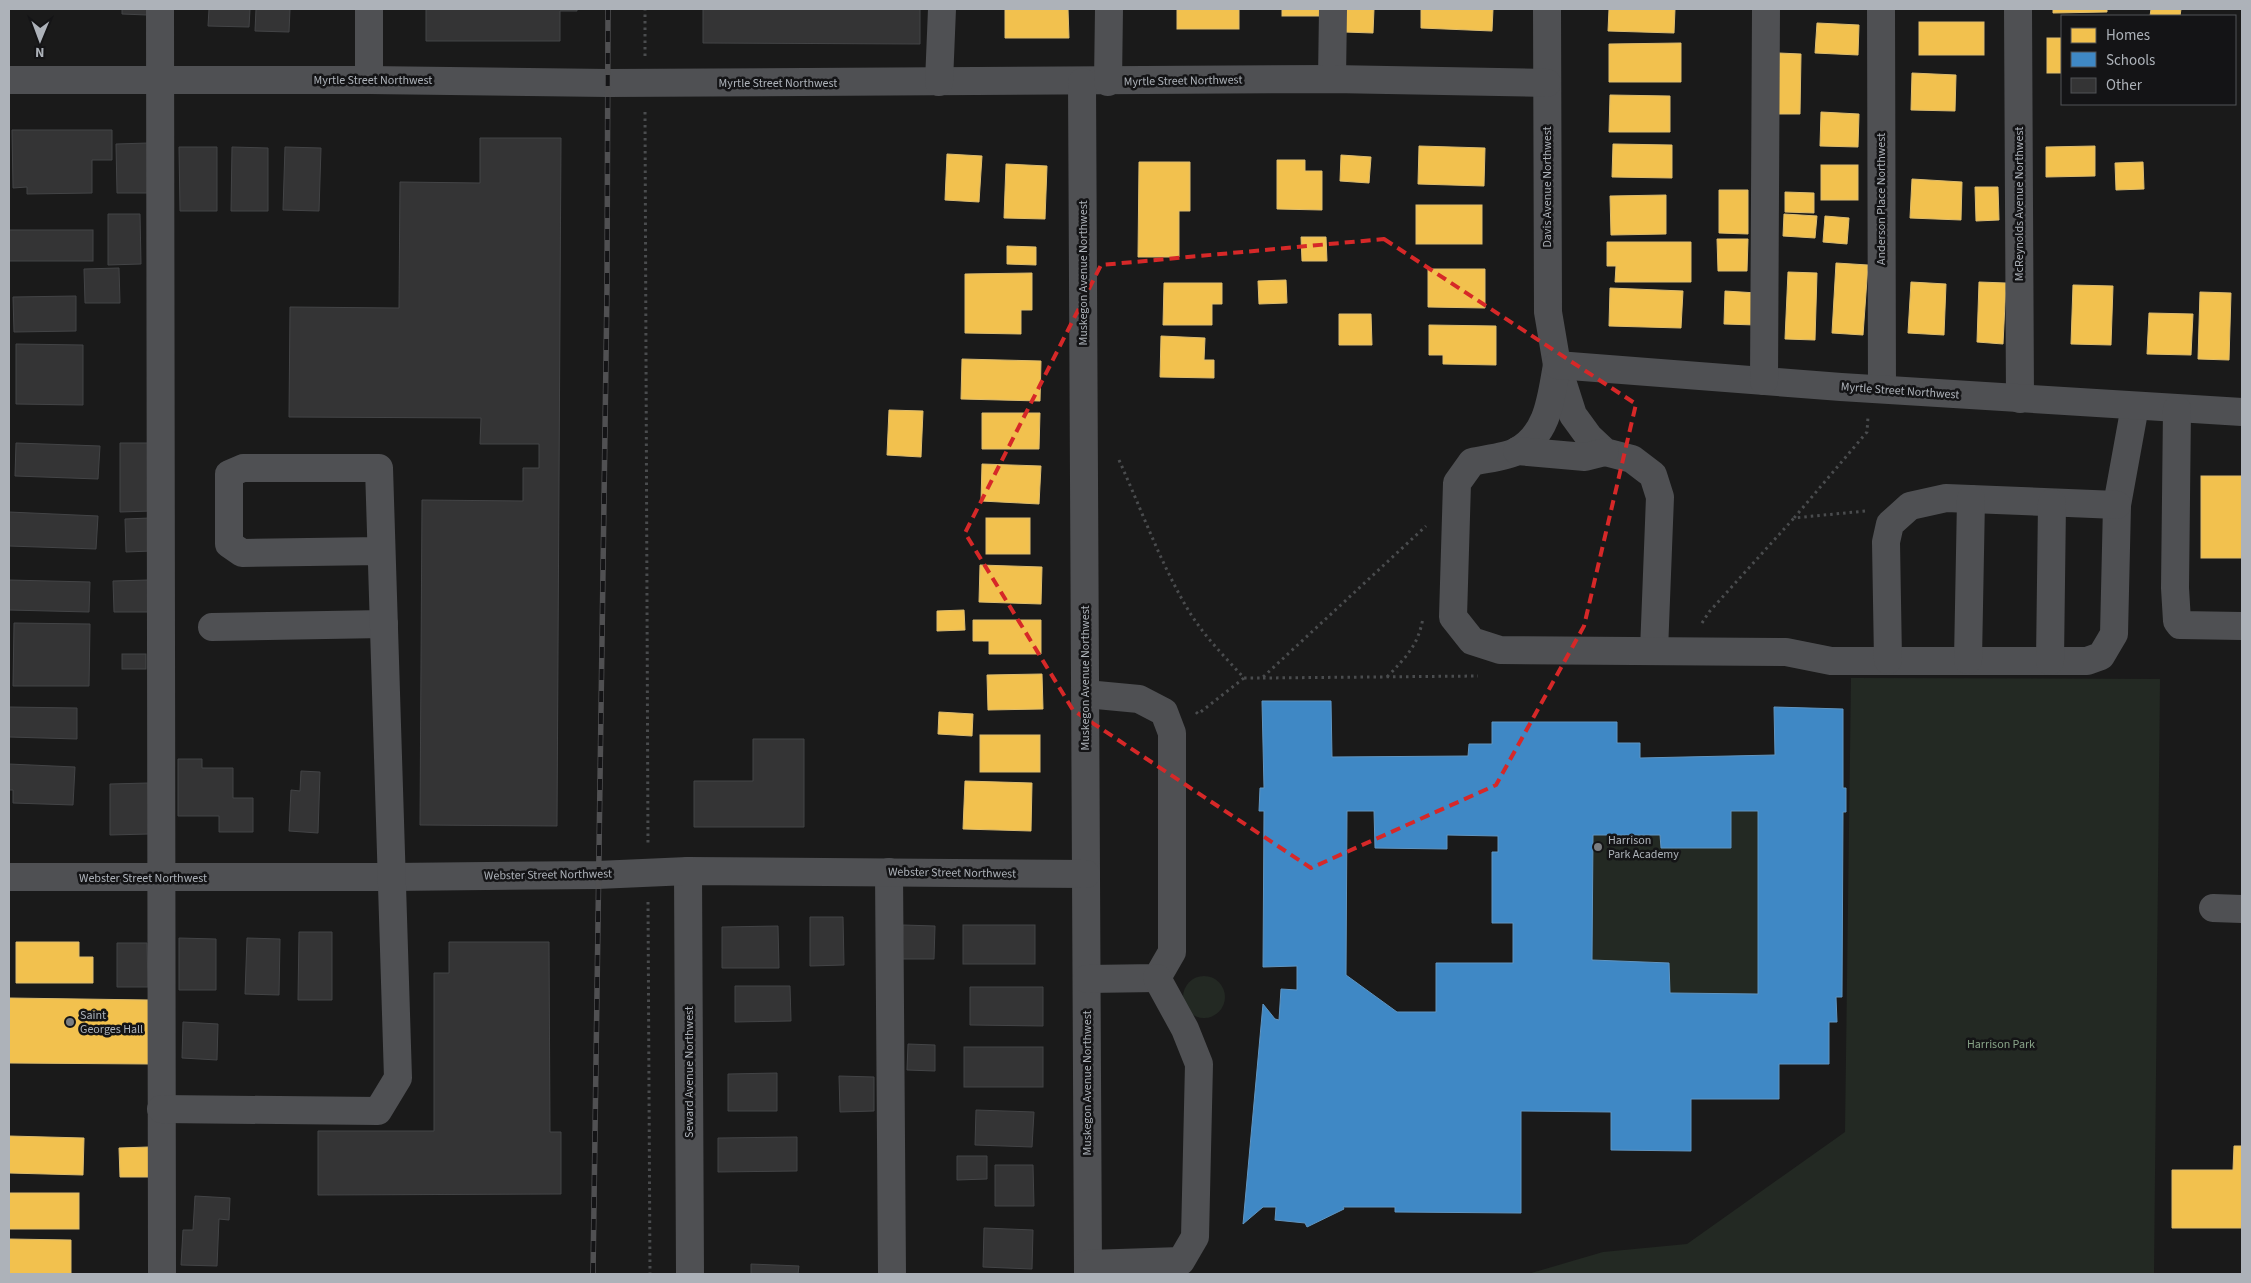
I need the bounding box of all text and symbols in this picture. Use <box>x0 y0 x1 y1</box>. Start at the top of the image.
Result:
north arrow <box>15 15 65 65</box>
legend <box>2061 15 2236 105</box>
text: Homes <box>2106 25 2150 46</box>
text: N <box>35 42 45 62</box>
text: Schools <box>2106 50 2155 71</box>
street label: Myrtle Street Northwest <box>1123 71 1243 91</box>
street label: Myrtle Street Northwest <box>314 72 432 89</box>
street label: Myrtle Street Northwest <box>719 75 837 92</box>
text: Other <box>2106 75 2143 96</box>
street label: Davis Avenue Northwest <box>1539 126 1556 248</box>
street label: McReynolds Avenue Northwest <box>2011 127 2028 281</box>
street label: Anderson Place Northwest <box>1873 133 1890 265</box>
street label: Muskegon Avenue Northwest <box>1075 201 1092 345</box>
street label: Myrtle Street Northwest <box>1840 378 1960 404</box>
street label: Muskegon Avenue Northwest <box>1077 606 1094 750</box>
place label: Harrison Park Academy <box>1608 832 1679 863</box>
marker: Harrison Park Academy <box>1592 841 1604 853</box>
street label: Webster Street Northwest <box>888 863 1016 883</box>
street label: Webster Street Northwest <box>484 865 612 885</box>
street label: Webster Street Northwest <box>79 870 207 887</box>
street label: Seward Avenue Northwest <box>681 1006 698 1138</box>
place label: Saint Georges Hall <box>80 1007 143 1038</box>
street label: Muskegon Avenue Northwest <box>1079 1011 1096 1155</box>
marker: Saint Georges Hall <box>64 1016 76 1028</box>
park label: Harrison Park <box>1967 1036 2035 1053</box>

